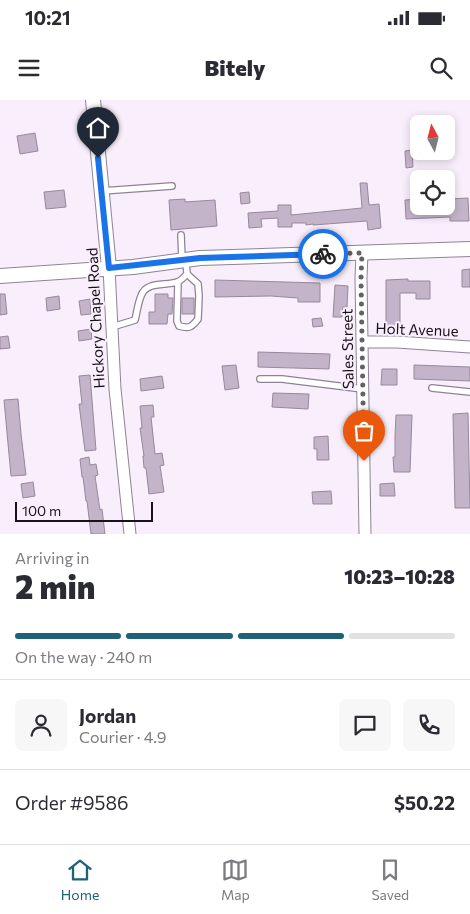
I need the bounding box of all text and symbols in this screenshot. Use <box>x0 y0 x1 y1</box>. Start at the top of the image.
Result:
text: 10:21 <box>25 6 71 29</box>
icon: menu <box>15 54 43 82</box>
text: Bitely <box>205 54 265 81</box>
icon: search <box>427 54 455 82</box>
pin <box>77 107 119 158</box>
icon: home <box>84 114 112 142</box>
north arrow <box>410 115 455 160</box>
map controls <box>410 115 455 215</box>
button: locate <box>410 170 455 215</box>
courier <box>298 229 348 279</box>
icon: bike <box>309 240 337 268</box>
street label: Hickory Chapel Road <box>82 247 108 389</box>
street label: Sales Street <box>337 309 357 389</box>
street label: Holt Avenue <box>375 319 459 339</box>
pin <box>343 410 385 461</box>
icon: bag <box>350 417 378 445</box>
scale bar <box>15 499 152 522</box>
text: 100 m <box>22 502 61 519</box>
text: Arriving in <box>15 548 89 567</box>
text: 10:23–10:28 <box>344 565 455 588</box>
text: 2 min <box>15 566 95 606</box>
text: On the way · 240 m <box>15 647 152 666</box>
button: person <box>15 699 67 751</box>
button: chat <box>339 699 391 751</box>
button: phone <box>403 699 455 751</box>
text: Jordan <box>79 704 136 727</box>
text: Courier · 4.9 <box>79 727 166 746</box>
text: Order #9586 <box>15 791 129 814</box>
text: $50.22 <box>394 791 455 814</box>
tab: Home <box>61 856 99 903</box>
tab: Map <box>221 856 250 903</box>
tab: Saved <box>371 856 409 903</box>

